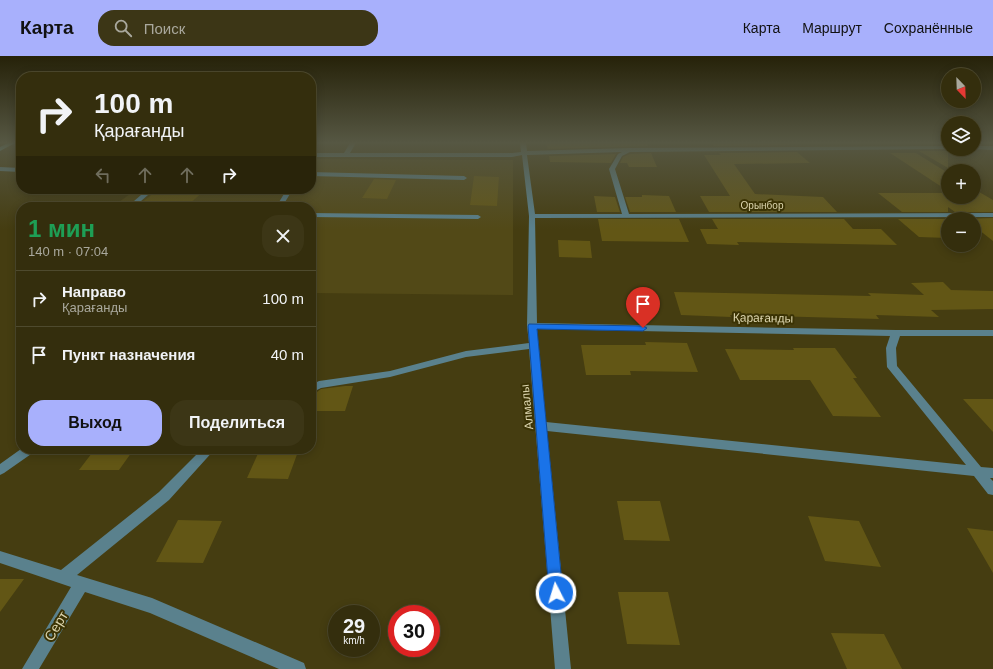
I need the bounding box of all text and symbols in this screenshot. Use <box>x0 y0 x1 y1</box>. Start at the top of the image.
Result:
search box <box>98 10 378 46</box>
text: Карта <box>20 17 74 38</box>
icon: search <box>112 17 134 39</box>
text: Поиск <box>144 20 185 37</box>
text: Карта <box>743 20 780 36</box>
text: Маршрут <box>802 20 862 36</box>
text: Сохранённые <box>884 20 973 36</box>
north arrow <box>941 68 981 108</box>
map controls <box>941 68 981 252</box>
icon: right <box>28 88 80 140</box>
text: 100 m <box>94 88 173 119</box>
button: layers <box>941 116 981 156</box>
text: Қарағанды <box>94 121 184 141</box>
icon: left <box>92 164 114 186</box>
icon: ahead <box>134 164 156 186</box>
icon: ahead <box>176 164 198 186</box>
icon: right <box>218 164 240 186</box>
button: + <box>941 164 981 204</box>
street label: Орынбор <box>741 200 784 211</box>
button: − <box>941 212 981 252</box>
text: 1 мин <box>28 215 95 242</box>
button: close <box>262 215 304 257</box>
text: 140 m · 07:04 <box>28 244 108 259</box>
text: Направо <box>62 283 126 300</box>
pin <box>626 287 660 328</box>
icon: right <box>28 288 50 310</box>
text: 100 m <box>262 290 304 307</box>
icon: arrive <box>632 293 654 315</box>
text: Қарағанды <box>62 300 127 315</box>
street label: Қарағанды <box>733 310 793 326</box>
icon: arrive <box>28 344 50 366</box>
text: Пункт назначения <box>62 346 195 363</box>
text: 40 m <box>271 346 304 363</box>
street label: Алмалы <box>518 384 536 430</box>
button: Выход <box>28 400 162 446</box>
button: Поделиться <box>170 400 304 446</box>
position arrow <box>535 572 577 614</box>
speed limit sign: 30 <box>388 605 440 657</box>
street label: Серт <box>41 608 71 644</box>
text: 29 <box>343 615 365 637</box>
text: km/h <box>343 635 365 646</box>

